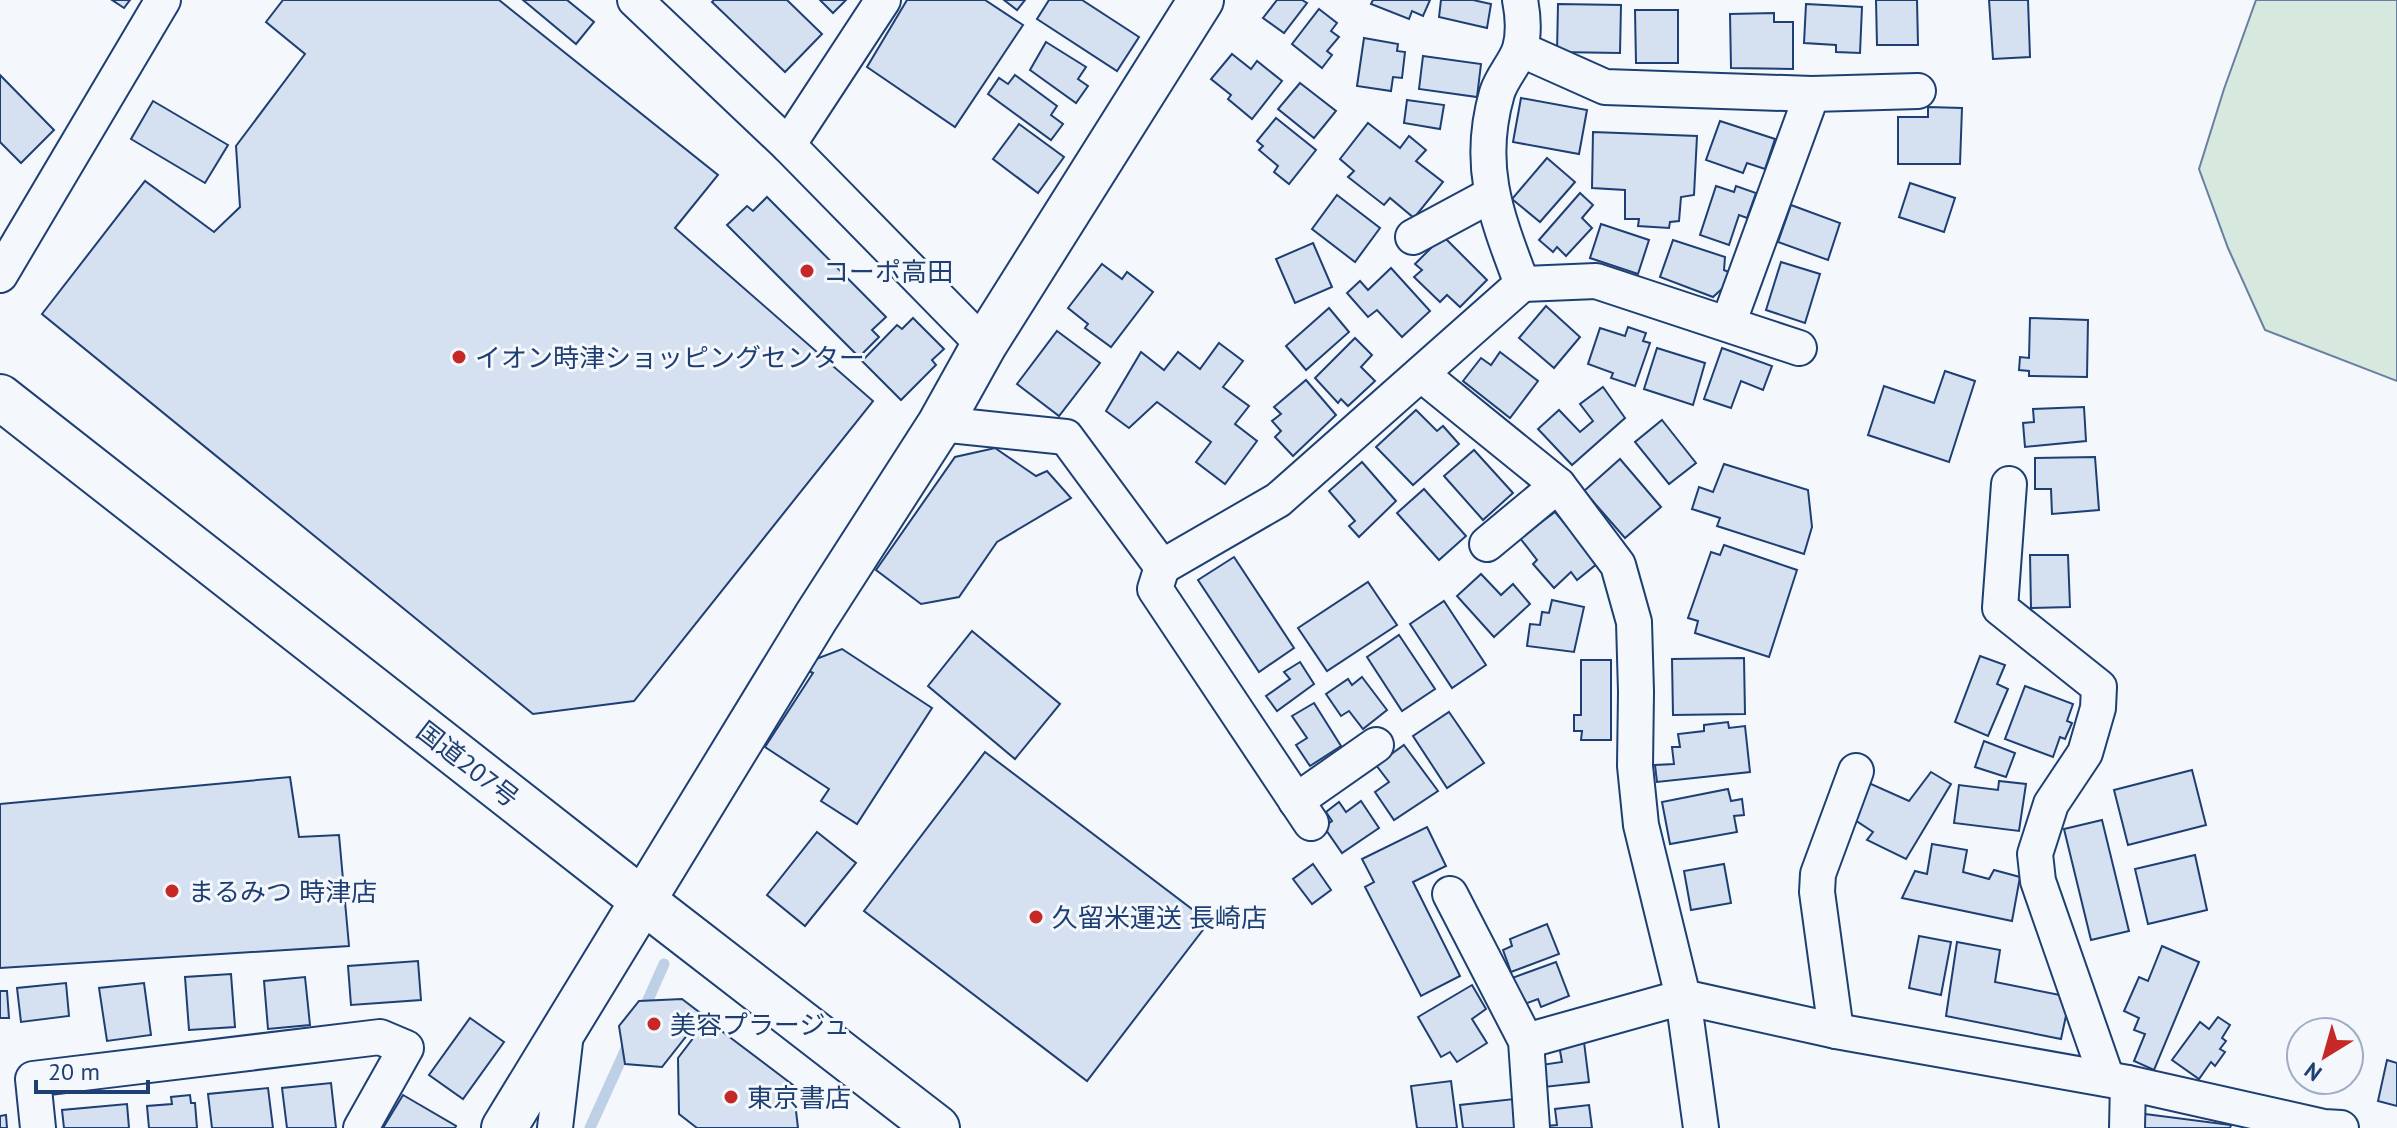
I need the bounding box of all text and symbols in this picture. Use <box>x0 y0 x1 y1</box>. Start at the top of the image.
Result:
place label: コーポ高田 <box>823 255 953 288</box>
marker: コーポ高田 <box>798 262 816 280</box>
place label: イオン時津ショッピングセンター <box>475 341 865 374</box>
marker: イオン時津ショッピングセンター <box>450 348 468 366</box>
street label: 国道207号 <box>410 714 526 814</box>
place label: まるみつ 時津店 <box>188 875 377 908</box>
marker: まるみつ 時津店 <box>163 882 181 900</box>
place label: 久留米運送 長崎店 <box>1052 901 1267 934</box>
marker: 久留米運送 長崎店 <box>1027 908 1045 926</box>
place label: 美容プラージュ <box>670 1008 850 1041</box>
marker: 美容プラージュ <box>645 1015 663 1033</box>
north arrow <box>2285 1016 2365 1096</box>
scale bar <box>36 1044 148 1094</box>
text: 20 m <box>48 1056 100 1087</box>
text: N <box>2299 1056 2327 1088</box>
place label: 東京書店 <box>747 1081 851 1114</box>
marker: 東京書店 <box>722 1088 740 1106</box>

